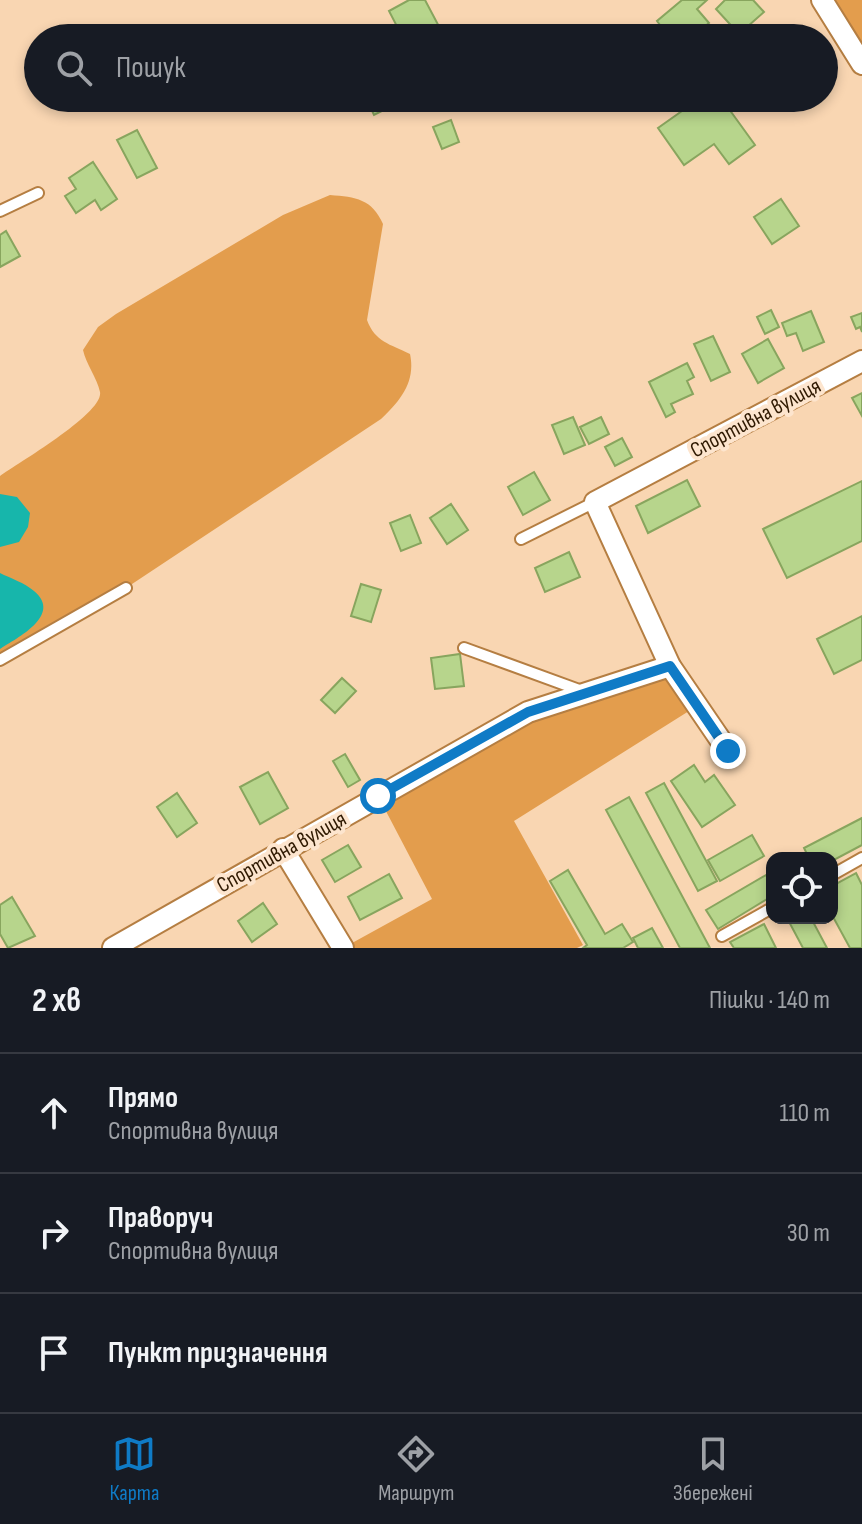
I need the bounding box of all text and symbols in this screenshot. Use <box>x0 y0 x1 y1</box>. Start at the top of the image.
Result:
search box <box>24 24 838 112</box>
icon: search <box>52 46 96 90</box>
text: Пошук <box>116 50 186 86</box>
street label: Спортивна вулиця <box>686 373 826 464</box>
route end <box>710 733 746 769</box>
route start <box>360 778 396 814</box>
street label: Спортивна вулиця <box>212 806 351 899</box>
map controls <box>766 852 838 924</box>
button: locate <box>766 852 838 924</box>
text: 2 хв <box>32 980 81 1021</box>
text: Пішки · 140 m <box>709 985 830 1016</box>
text: Прямо <box>108 1080 178 1116</box>
icon: ahead <box>32 1091 76 1135</box>
text: 110 m <box>779 1098 830 1129</box>
text: Спортивна вулиця <box>108 1116 278 1147</box>
text: Праворуч <box>108 1200 213 1236</box>
icon: right <box>32 1211 76 1255</box>
text: 30 m <box>787 1218 830 1249</box>
text: Спортивна вулиця <box>108 1236 278 1267</box>
icon: arrive <box>32 1331 76 1375</box>
text: Пункт призначення <box>108 1335 328 1371</box>
tab: Карта <box>109 1432 159 1507</box>
tab: Маршрут <box>378 1432 454 1507</box>
tab: Збережені <box>673 1432 753 1507</box>

